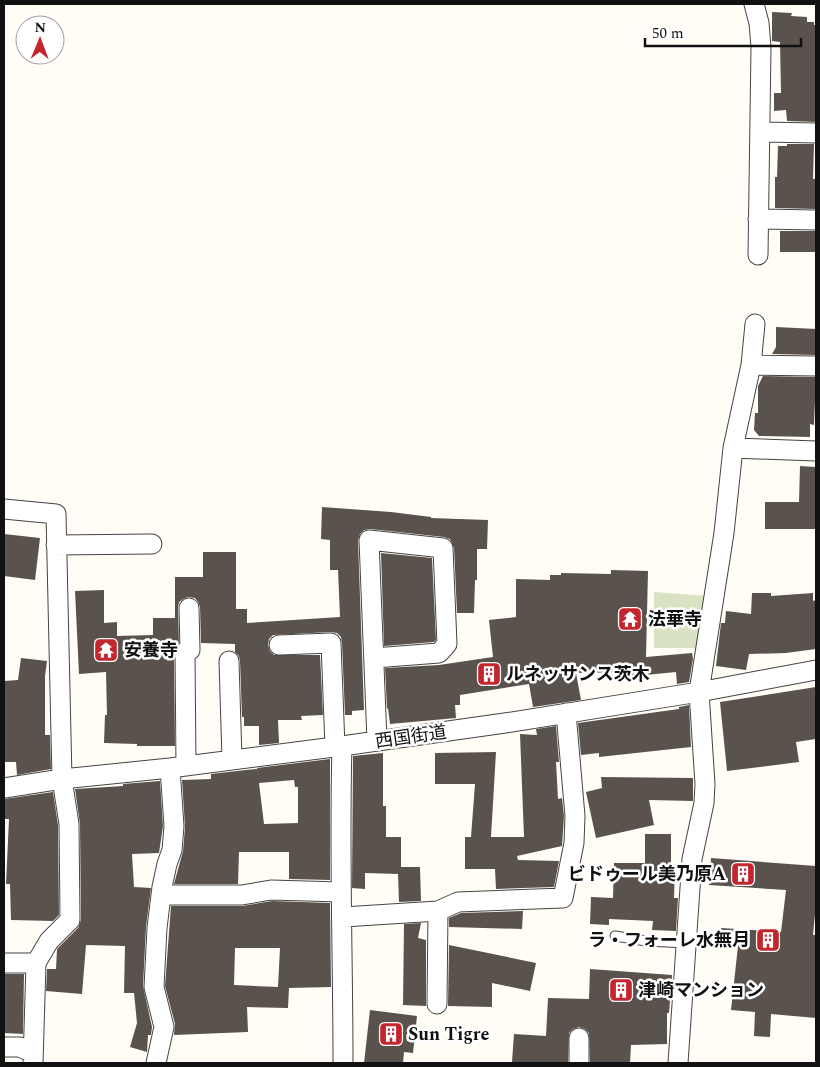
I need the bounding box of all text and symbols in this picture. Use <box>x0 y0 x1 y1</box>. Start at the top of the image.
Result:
north arrow <box>15 15 65 65</box>
scale bar <box>645 15 801 47</box>
text: N <box>34 17 46 38</box>
text: 50 m <box>652 22 684 45</box>
temple icon: 法華寺 <box>617 606 643 632</box>
place label: 法華寺 <box>648 606 702 633</box>
temple icon: 安養寺 <box>93 637 119 663</box>
place label: 安養寺 <box>124 637 178 664</box>
building icon: ルネッサンス茨木 <box>476 661 502 687</box>
place label: ルネッサンス茨木 <box>506 661 650 688</box>
street label: 西国街道 <box>373 719 449 755</box>
place label: ビドゥール美乃原A <box>568 861 726 888</box>
building icon: ビドゥール美乃原A <box>730 861 756 887</box>
place label: ラ・フォーレ水無月 <box>588 927 750 954</box>
building icon: ラ・フォーレ水無月 <box>755 927 781 953</box>
building icon: 津崎マンション <box>608 977 634 1003</box>
place label: 津崎マンション <box>638 977 764 1004</box>
building icon: Sun Tigre <box>378 1021 404 1047</box>
place label: Sun Tigre <box>408 1021 489 1048</box>

